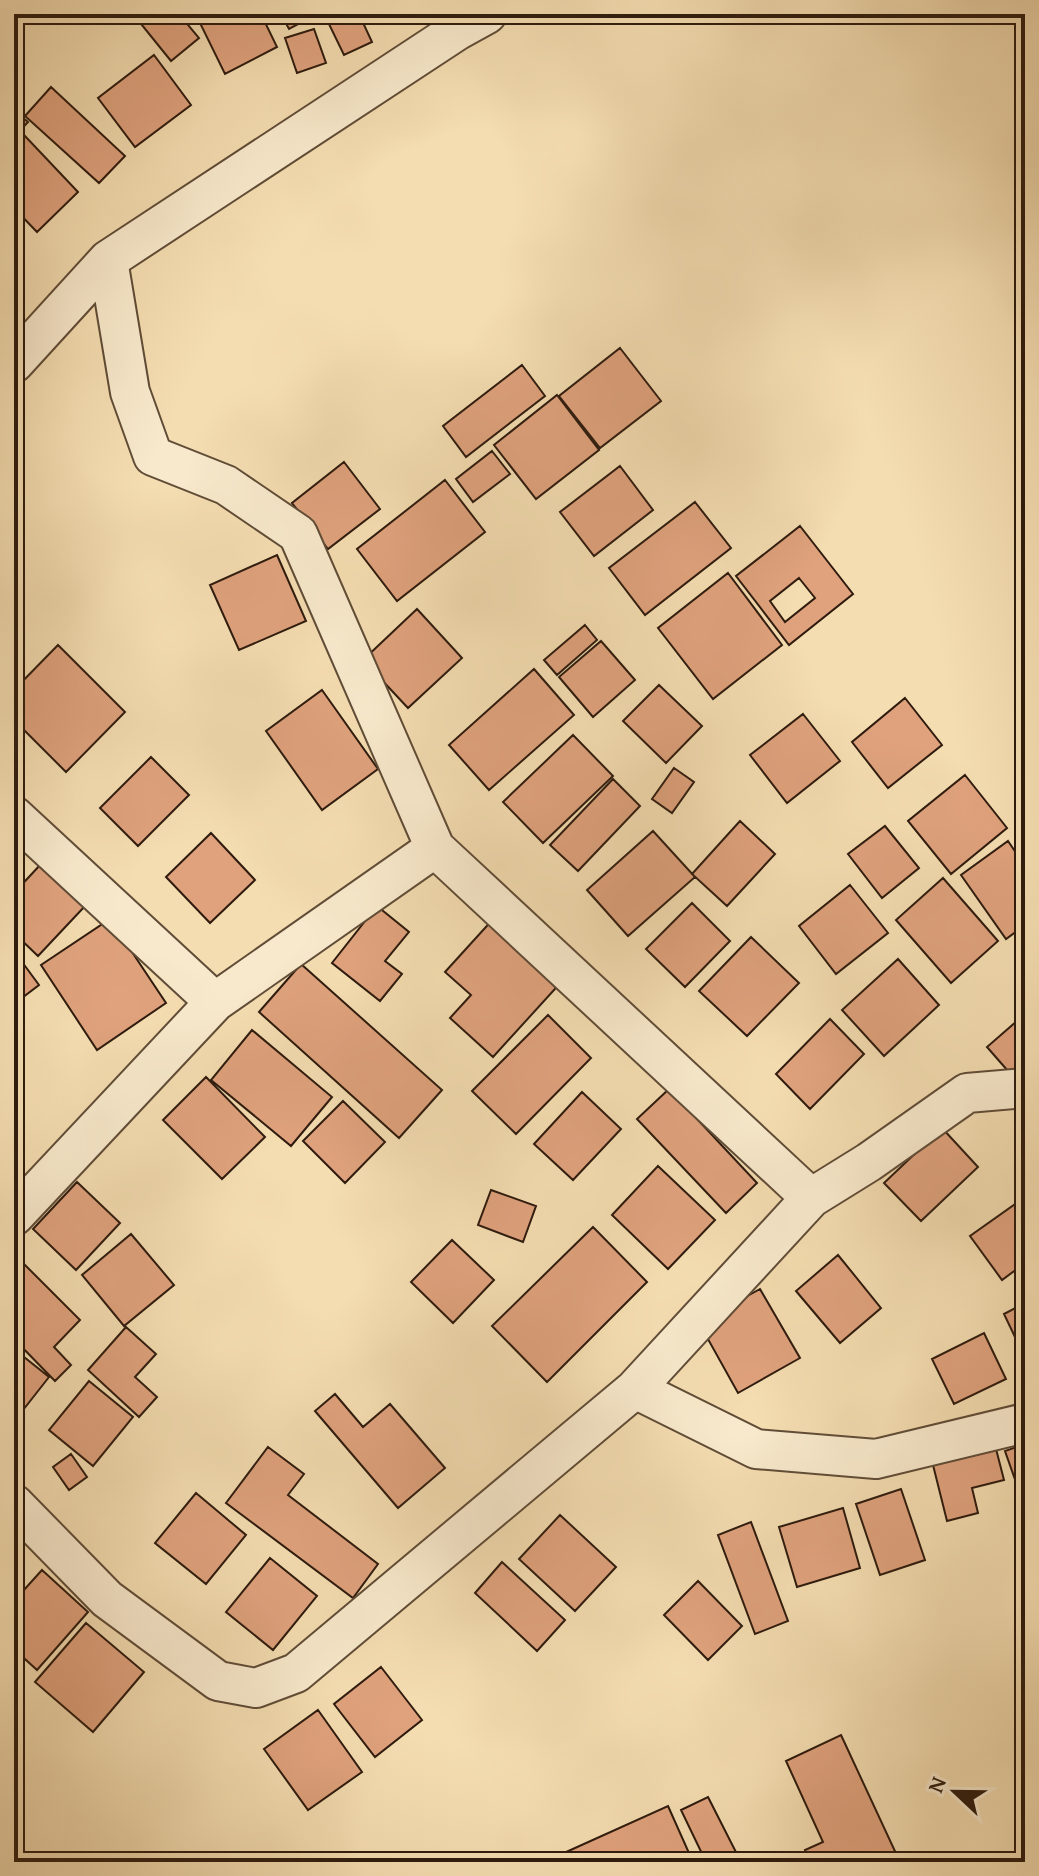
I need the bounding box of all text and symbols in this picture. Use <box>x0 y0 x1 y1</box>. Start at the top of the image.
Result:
north arrow <box>915 1752 995 1832</box>
text: N <box>919 1771 954 1797</box>

